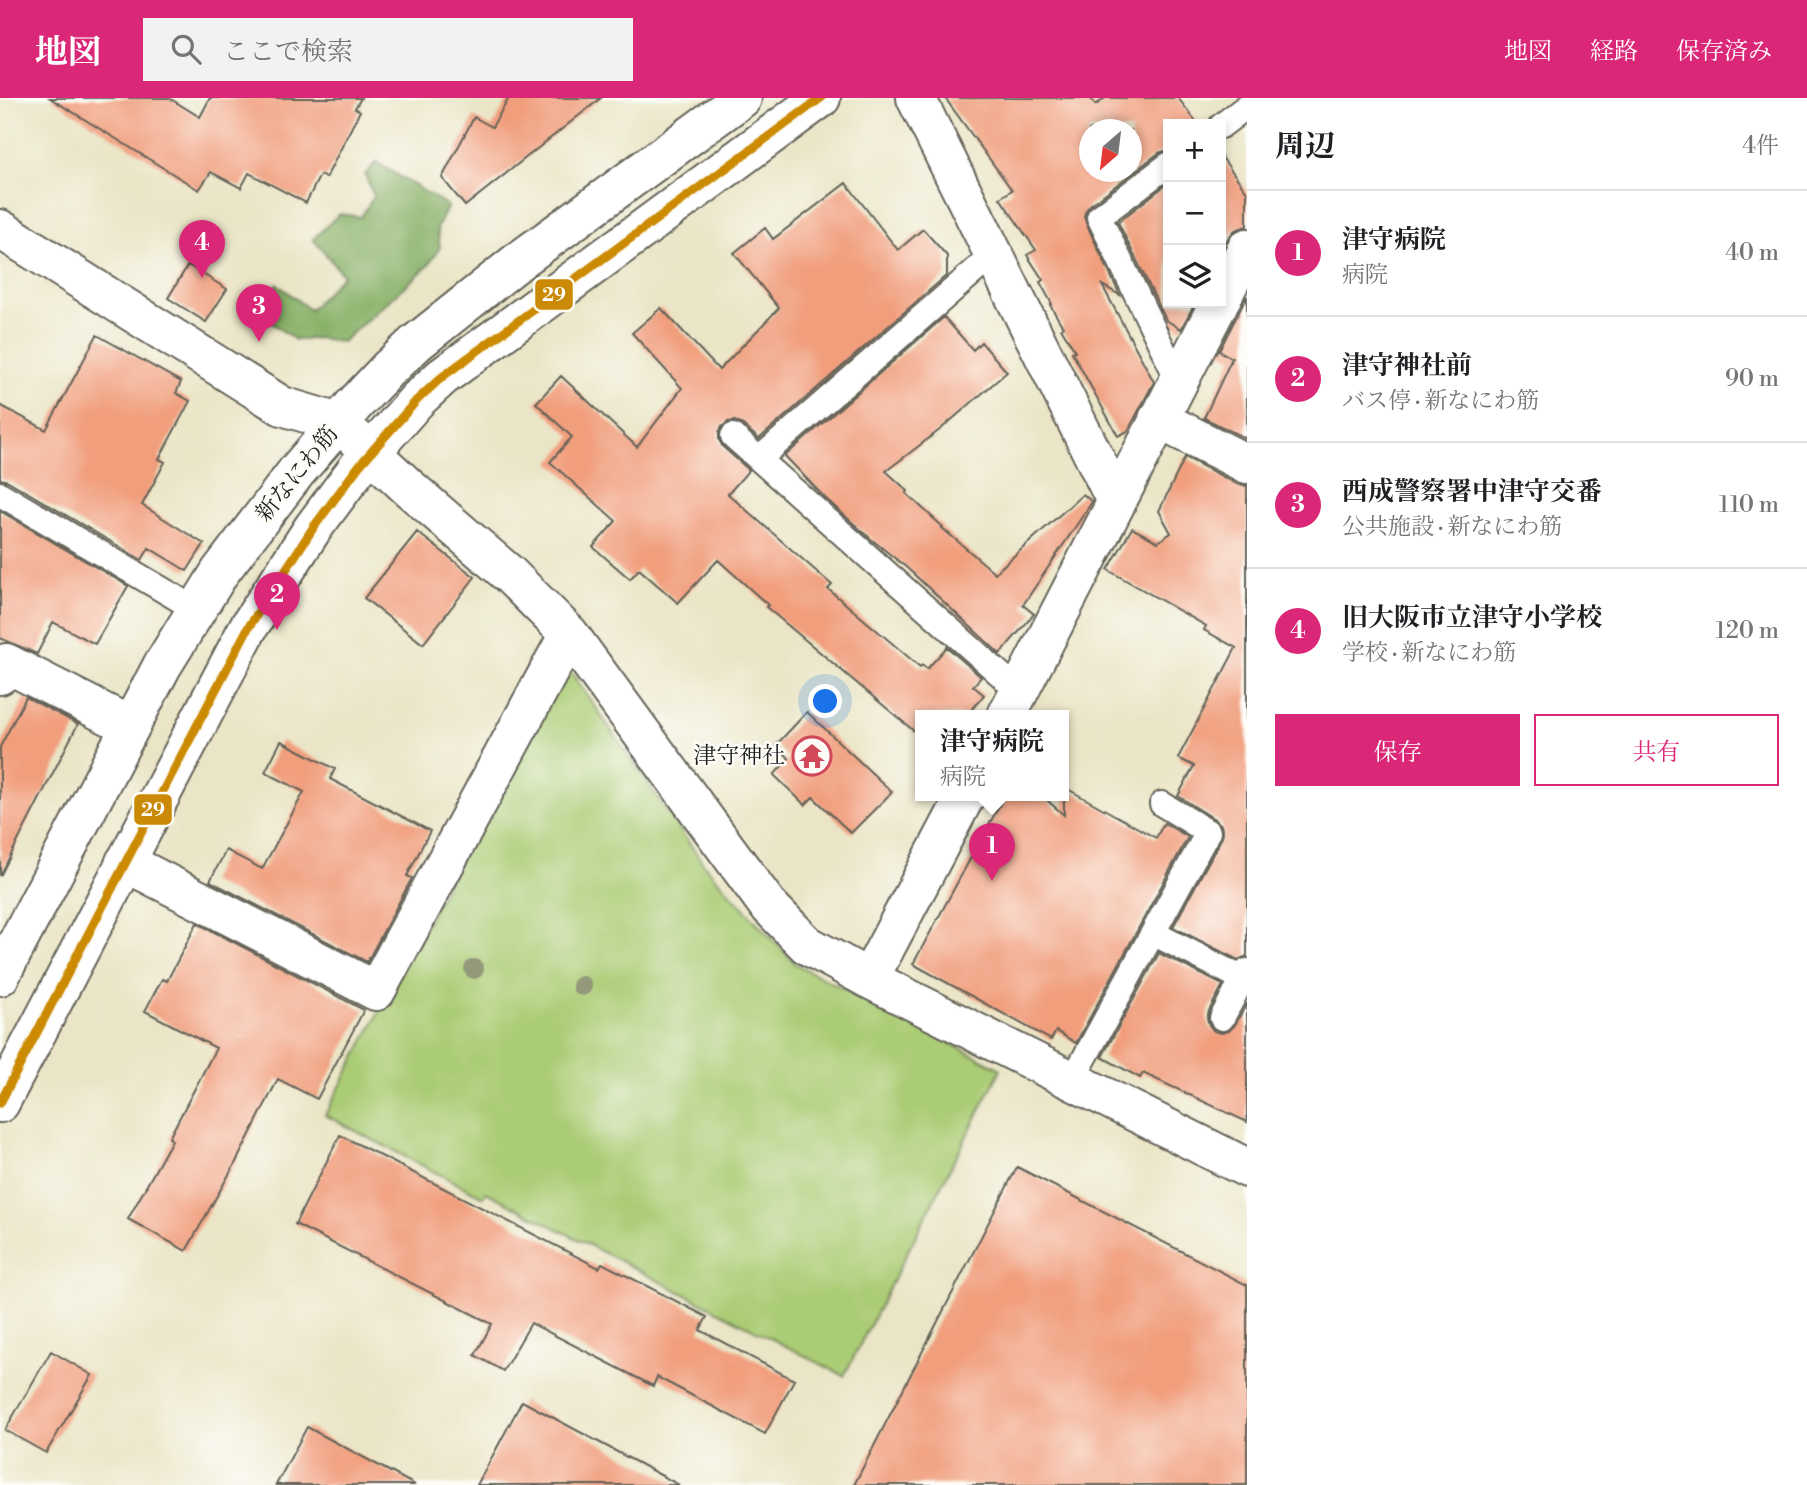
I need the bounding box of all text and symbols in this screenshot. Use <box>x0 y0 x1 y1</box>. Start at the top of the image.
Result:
search box <box>143 18 633 81</box>
icon: search <box>167 30 205 68</box>
text: 地図 <box>35 33 101 74</box>
text: ここで検索 <box>223 36 353 68</box>
text: 地図 <box>1504 37 1552 67</box>
text: 経路 <box>1590 37 1638 67</box>
text: 保存済み <box>1676 37 1772 67</box>
north arrow <box>1079 119 1142 182</box>
map controls <box>1163 119 1226 308</box>
button: + <box>1163 119 1226 182</box>
text: 周辺 <box>1275 128 1335 166</box>
text: 4件 <box>1742 132 1779 160</box>
button: − <box>1163 182 1226 245</box>
pin: 4 <box>179 220 225 278</box>
text: 津守病院 <box>1342 224 1446 256</box>
text: 1 <box>1292 239 1304 267</box>
text: 40 m <box>1725 239 1779 267</box>
button: layers <box>1163 245 1226 308</box>
text: 病院 <box>1342 261 1388 289</box>
line badge: 29 <box>534 278 574 311</box>
text: 29 <box>542 283 566 307</box>
pin: 3 <box>236 284 282 342</box>
text: 津守神社前 <box>1342 350 1472 382</box>
text: 2 <box>1291 365 1305 393</box>
text: 90 m <box>1725 365 1779 393</box>
text: バス停 · 新なにわ筋 <box>1342 387 1539 415</box>
street label: 新なにわ筋 <box>250 421 344 527</box>
text: 西成警察署中津守交番 <box>1342 476 1602 508</box>
text: 3 <box>1291 491 1305 519</box>
text: 110 m <box>1719 491 1779 519</box>
text: 公共施設 · 新なにわ筋 <box>1342 513 1562 541</box>
pin: 2 <box>254 572 300 630</box>
text: 旧大阪市立津守小学校 <box>1342 602 1602 634</box>
text: 4 <box>1290 617 1306 645</box>
text: 120 m <box>1715 617 1779 645</box>
text: 学校 · 新なにわ筋 <box>1342 639 1516 667</box>
your location <box>808 684 842 718</box>
popup <box>915 710 1069 801</box>
button: 保存 <box>1275 714 1520 786</box>
button: 共有 <box>1534 714 1779 786</box>
text: 津守病院 <box>940 726 1044 758</box>
temple icon: 津守神社 <box>791 735 833 777</box>
place label: 津守神社 <box>693 742 785 770</box>
text: 病院 <box>940 763 986 791</box>
line badge: 29 <box>133 793 173 826</box>
text: 29 <box>141 798 165 822</box>
pin: 1 <box>969 823 1015 881</box>

